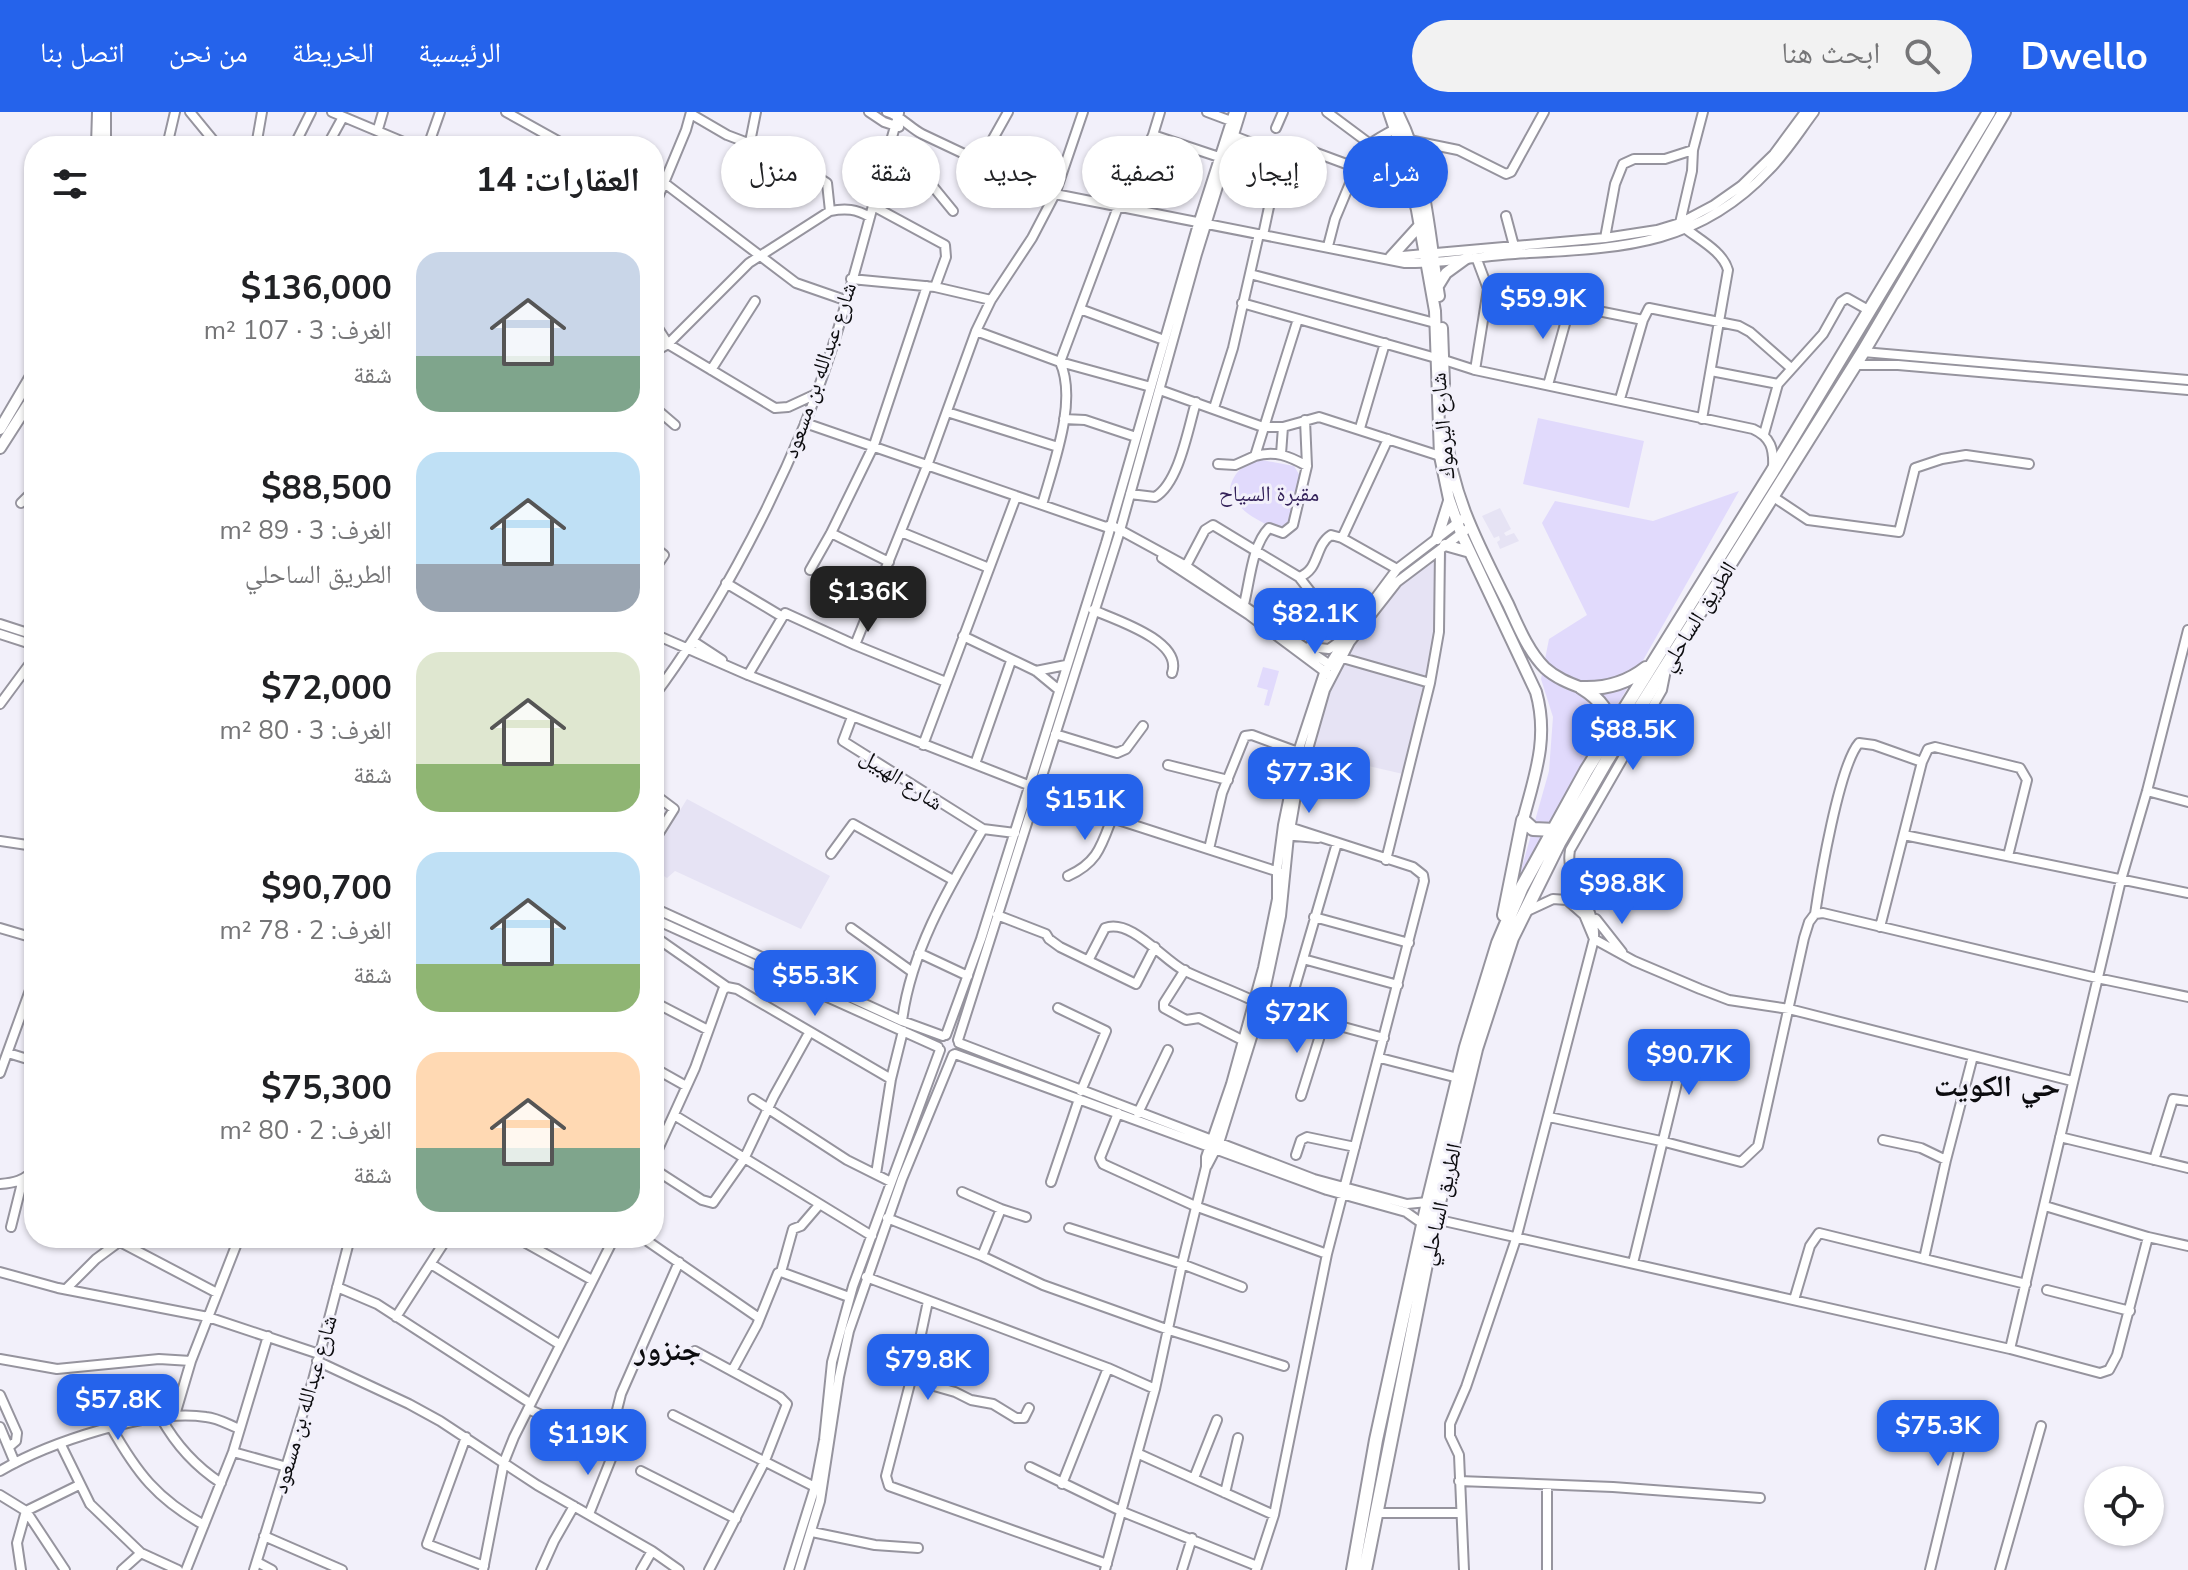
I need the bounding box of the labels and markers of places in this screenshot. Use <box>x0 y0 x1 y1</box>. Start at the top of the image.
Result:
pin: $59.9K <box>1478 273 1608 341</box>
pin: $136K <box>812 566 924 634</box>
pin: $82.1K <box>1250 588 1380 656</box>
pin: $88.5K <box>1568 704 1698 772</box>
pin: $77.3K <box>1244 747 1374 815</box>
pin: $151K <box>1029 774 1141 842</box>
pin: $98.8K <box>1557 858 1687 926</box>
pin: $55.3K <box>750 950 880 1018</box>
pin: $72K <box>1250 987 1344 1055</box>
pin: $90.7K <box>1624 1029 1754 1097</box>
pin: $79.8K <box>863 1334 993 1402</box>
pin: $57.8K <box>53 1374 183 1442</box>
pin: $75.3K <box>1873 1400 2003 1468</box>
pin: $119K <box>532 1409 644 1477</box>

